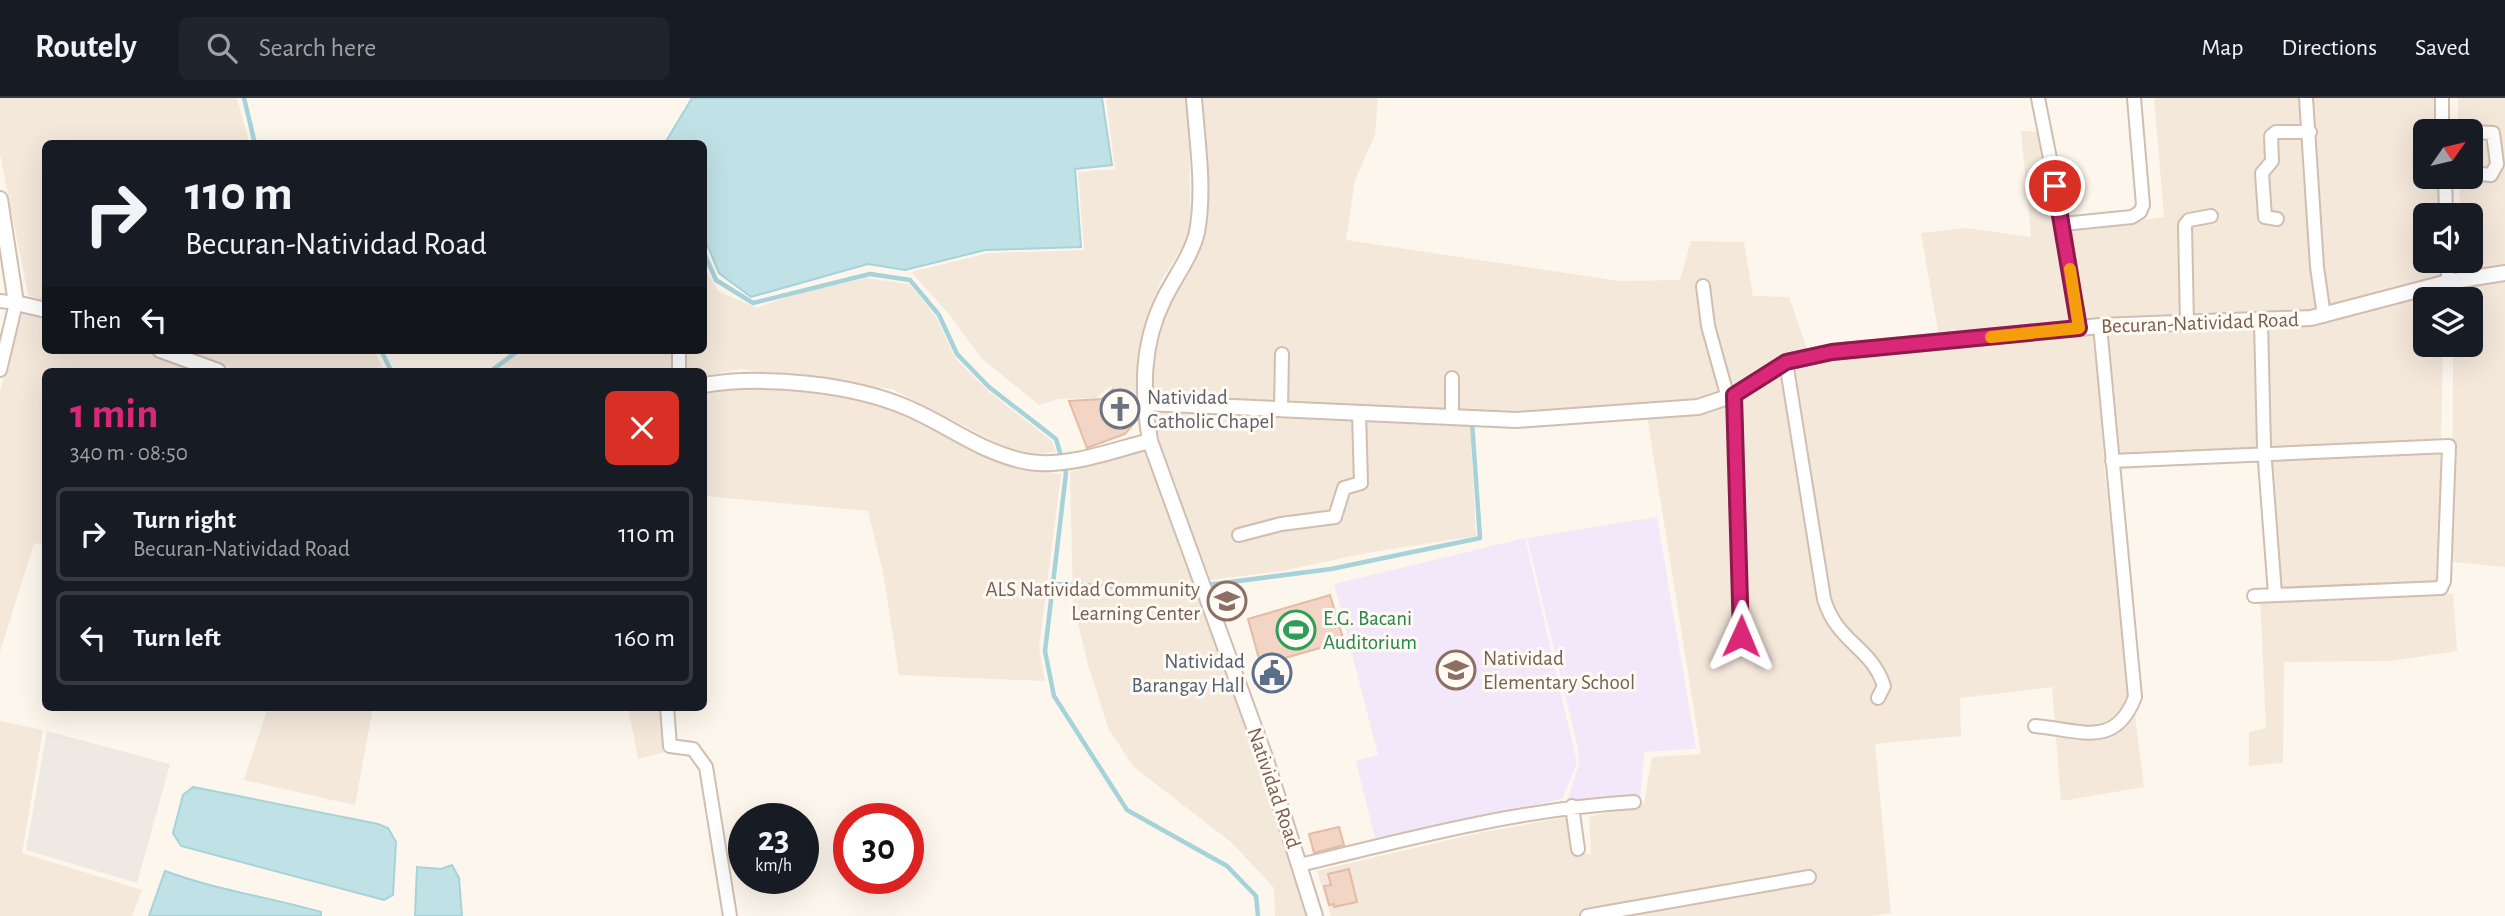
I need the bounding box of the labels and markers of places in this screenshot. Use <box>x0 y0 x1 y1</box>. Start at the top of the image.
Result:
pin <box>2025 156 2085 216</box>
place label: Natividad Catholic Chapel <box>1147 387 1274 432</box>
church icon: Natividad Catholic Chapel <box>1099 388 1141 430</box>
place label: ALS Natividad Community Learning Center <box>985 579 1200 624</box>
school or university icon: ALS Natividad Community Learning Center <box>1206 580 1248 622</box>
place label: E.G. Bacani Auditorium <box>1323 608 1417 653</box>
sports icon: E.G. Bacani Auditorium <box>1275 609 1317 651</box>
place label: Natividad Elementary School <box>1483 648 1635 693</box>
school or university icon: Natividad Elementary School <box>1435 649 1477 691</box>
place label: Natividad Barangay Hall <box>1131 651 1245 696</box>
public building icon: Natividad Barangay Hall <box>1251 652 1293 694</box>

